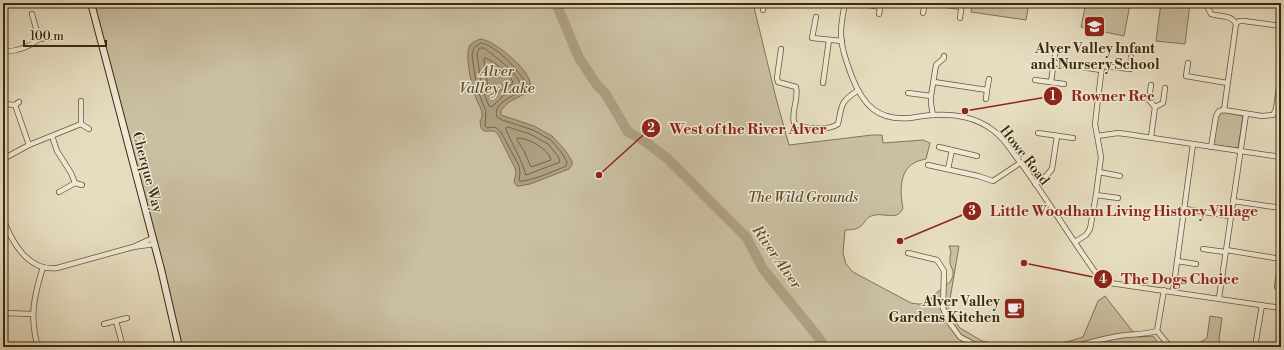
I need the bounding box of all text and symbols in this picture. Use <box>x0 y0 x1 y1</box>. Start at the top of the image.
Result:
school or university icon: Alver Valley Infant and Nursery School <box>1082 13 1108 39</box>
scale bar <box>24 22 106 48</box>
text: 100 m <box>30 29 64 44</box>
place label: Alver Valley Infant and Nursery School <box>1031 40 1160 74</box>
water label: Alver Valley Lake <box>459 62 535 98</box>
callout: Rowner Rec <box>1043 82 1163 109</box>
text: Rowner Rec <box>1071 87 1155 106</box>
text: 1 <box>1050 89 1056 104</box>
callout: West of the River Alver <box>641 115 834 142</box>
text: West of the River Alver <box>668 120 827 139</box>
text: 2 <box>647 121 655 136</box>
street label: Howe Road <box>995 122 1053 189</box>
street label: Cherque Way <box>128 130 167 215</box>
park label: The Wild Grounds <box>748 189 858 207</box>
callout: Little Woodham Living History Village <box>962 198 1266 225</box>
text: Little Woodham Living History Village <box>990 202 1258 221</box>
text: 3 <box>968 204 976 219</box>
water label: River Alver <box>747 221 806 293</box>
callout: The Dogs Choice <box>1093 265 1247 292</box>
text: The Dogs Choice <box>1121 270 1239 289</box>
text: 4 <box>1099 272 1107 287</box>
place label: Alver Valley Gardens Kitchen <box>888 293 1001 327</box>
cafe icon: Alver Valley Gardens Kitchen <box>1002 296 1028 322</box>

